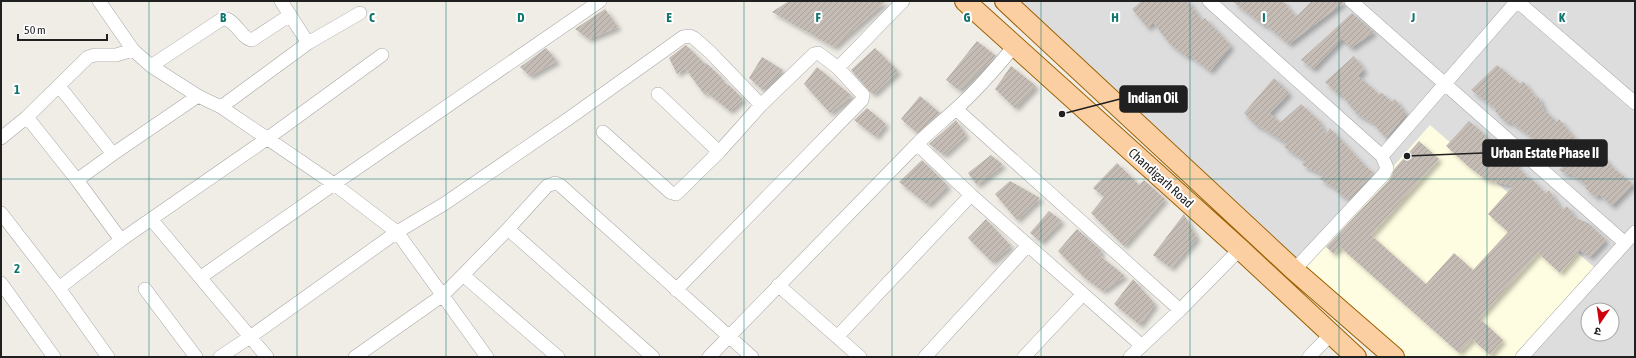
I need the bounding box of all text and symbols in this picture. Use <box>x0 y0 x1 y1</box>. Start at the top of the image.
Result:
text: B <box>220 10 227 25</box>
text: C <box>369 10 375 25</box>
text: D <box>517 10 525 25</box>
text: E <box>666 10 672 25</box>
text: F <box>815 10 821 25</box>
text: G <box>964 10 971 25</box>
text: H <box>1111 10 1119 25</box>
text: I <box>1262 10 1266 25</box>
text: J <box>1410 10 1415 25</box>
text: K <box>1559 10 1566 25</box>
scale bar <box>18 16 107 42</box>
text: 50 m <box>24 23 46 37</box>
text: 1 <box>14 82 20 97</box>
callout: Indian Oil <box>1120 86 1187 112</box>
text: Indian Oil <box>1128 90 1179 106</box>
callout: Urban Estate Phase II <box>1483 140 1607 166</box>
street label: Chandigarh Road <box>1126 145 1196 211</box>
text: Urban Estate Phase II <box>1491 145 1599 161</box>
text: 2 <box>14 261 20 276</box>
north arrow <box>1580 302 1620 342</box>
text: उ <box>1593 325 1602 338</box>

